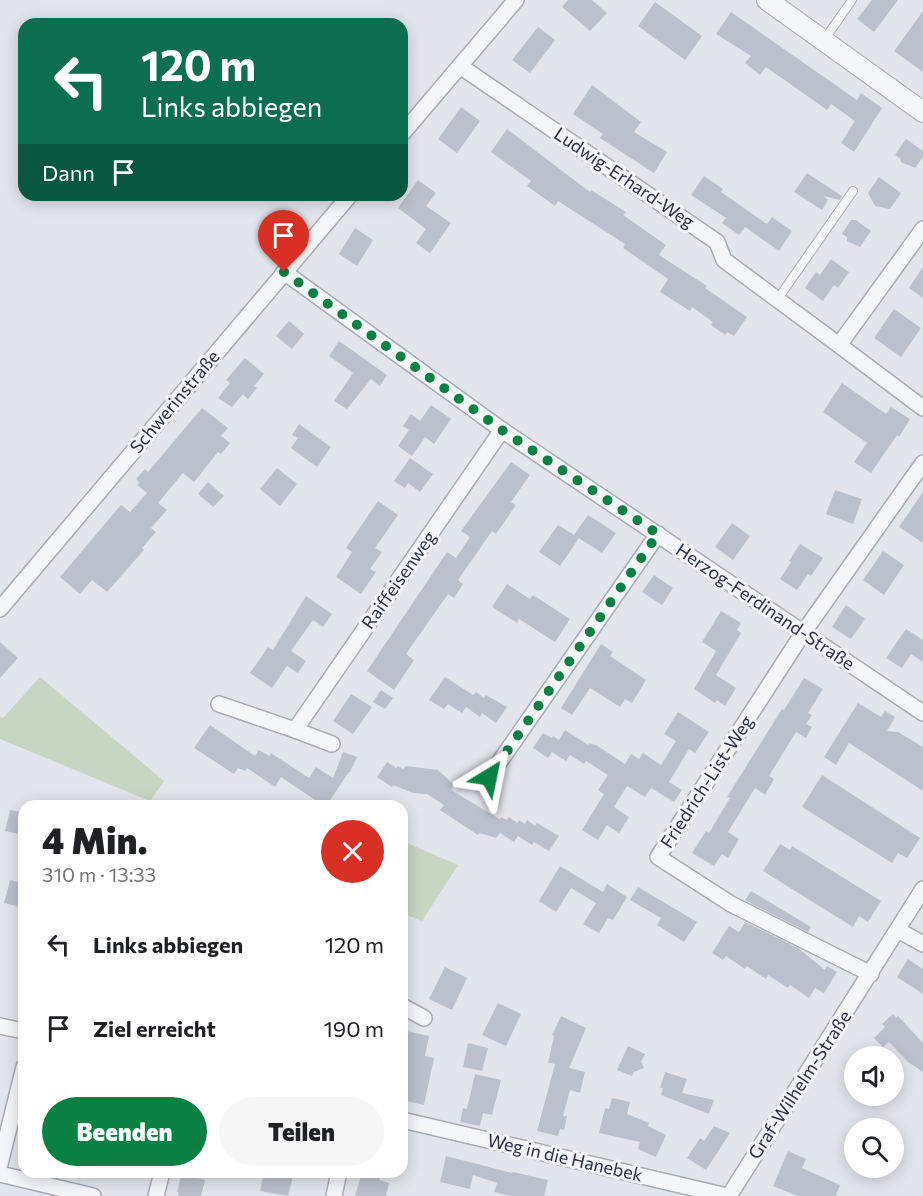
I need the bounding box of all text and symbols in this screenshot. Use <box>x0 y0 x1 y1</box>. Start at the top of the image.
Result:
text: 120 m <box>141 38 256 90</box>
icon: left <box>42 42 120 120</box>
text: Links abbiegen <box>141 90 322 123</box>
street label: Ludwig-Erhard-Weg <box>550 122 699 232</box>
icon: arrive <box>107 156 140 189</box>
text: Dann <box>42 159 95 186</box>
pin <box>258 210 309 272</box>
icon: arrive <box>267 219 300 252</box>
street label: Schwerinstraße <box>125 345 224 457</box>
street label: Raiffeisenweg <box>356 526 440 633</box>
street label: Herzog-Ferdinand-Straße <box>672 538 859 674</box>
street label: Friedrich-List-Weg <box>655 711 757 852</box>
position arrow <box>457 745 521 809</box>
text: 4 Min. <box>42 817 148 861</box>
button: close <box>321 820 384 883</box>
text: 310 m · 13:33 <box>42 862 156 886</box>
icon: left <box>42 928 75 961</box>
text: Links abbiegen <box>93 931 243 958</box>
text: 120 m <box>325 931 384 958</box>
street label: Graf-Wilhelm-Straße <box>743 1006 855 1163</box>
icon: arrive <box>42 1012 75 1045</box>
text: Ziel erreicht <box>93 1015 216 1042</box>
text: 190 m <box>323 1015 384 1042</box>
map controls <box>844 1046 904 1178</box>
button: sound <box>844 1046 904 1106</box>
button: Beenden <box>42 1097 207 1166</box>
button: Teilen <box>219 1097 384 1166</box>
button: search <box>844 1118 904 1178</box>
street label: Weg in die Hanebek <box>485 1128 645 1186</box>

